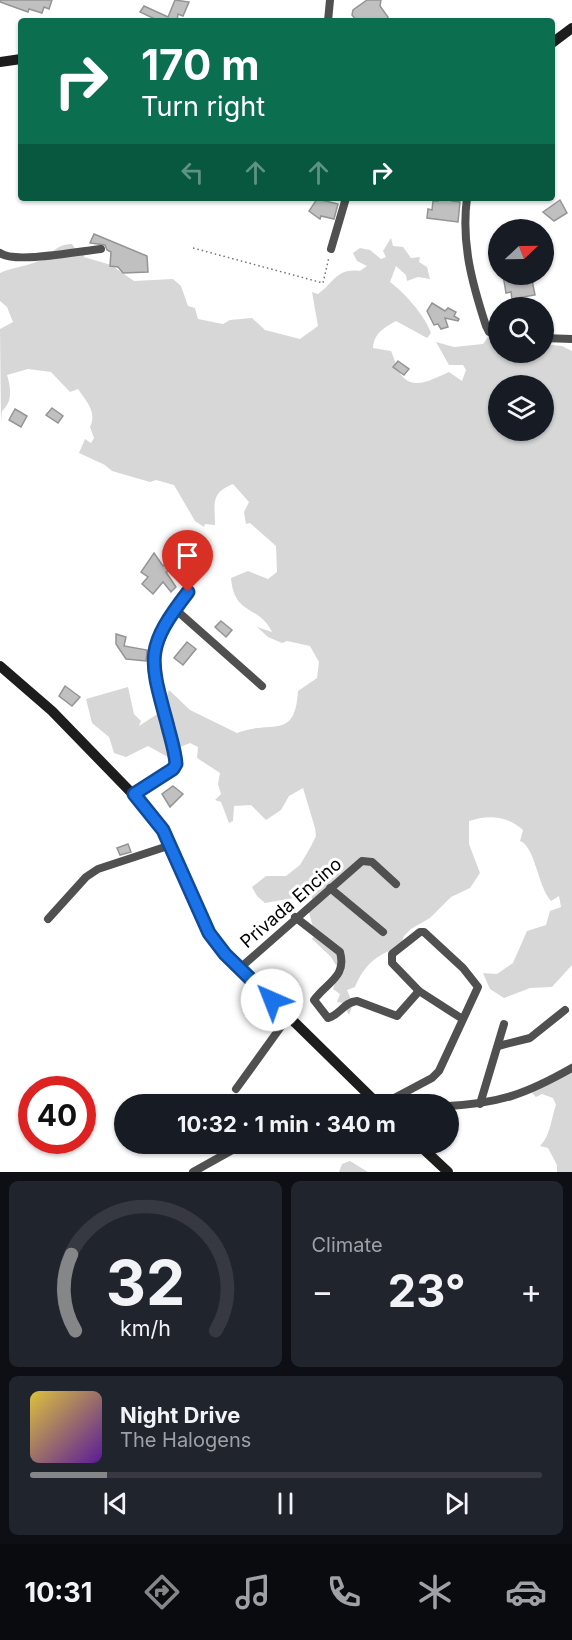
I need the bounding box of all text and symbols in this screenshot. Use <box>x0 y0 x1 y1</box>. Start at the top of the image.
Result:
text: 170 m <box>141 39 259 90</box>
icon: right <box>42 42 120 120</box>
text: Turn right <box>141 90 265 123</box>
icon: left <box>176 156 209 189</box>
icon: ahead <box>239 156 272 189</box>
icon: ahead <box>302 156 335 189</box>
icon: right <box>365 156 398 189</box>
north arrow <box>488 219 554 285</box>
map controls <box>488 219 554 441</box>
button: search <box>488 297 554 363</box>
button: layers <box>488 375 554 441</box>
pin <box>162 530 213 592</box>
icon: arrive <box>171 539 204 572</box>
street label: Privada Encino <box>236 853 345 952</box>
position arrow <box>240 968 304 1032</box>
speed limit sign: 40 <box>18 1076 96 1154</box>
text: 10:32 · 1 min · 340 m <box>177 1111 396 1137</box>
text: Climate <box>312 1233 383 1257</box>
text: 32 <box>105 1245 185 1320</box>
text: 23° <box>388 1263 466 1318</box>
text: − <box>312 1271 333 1311</box>
text: + <box>520 1271 542 1311</box>
text: km/h <box>120 1315 171 1341</box>
text: Night Drive <box>120 1402 240 1428</box>
text: The Halogens <box>120 1428 251 1452</box>
icon: previous <box>99 1487 132 1520</box>
icon: pause <box>269 1487 302 1520</box>
icon: next <box>440 1487 473 1520</box>
icon: directions <box>141 1571 183 1613</box>
icon: music <box>232 1571 274 1613</box>
icon: phone <box>323 1571 365 1613</box>
icon: climate <box>414 1571 456 1613</box>
icon: car <box>505 1571 547 1613</box>
text: 10:31 <box>25 1576 92 1609</box>

